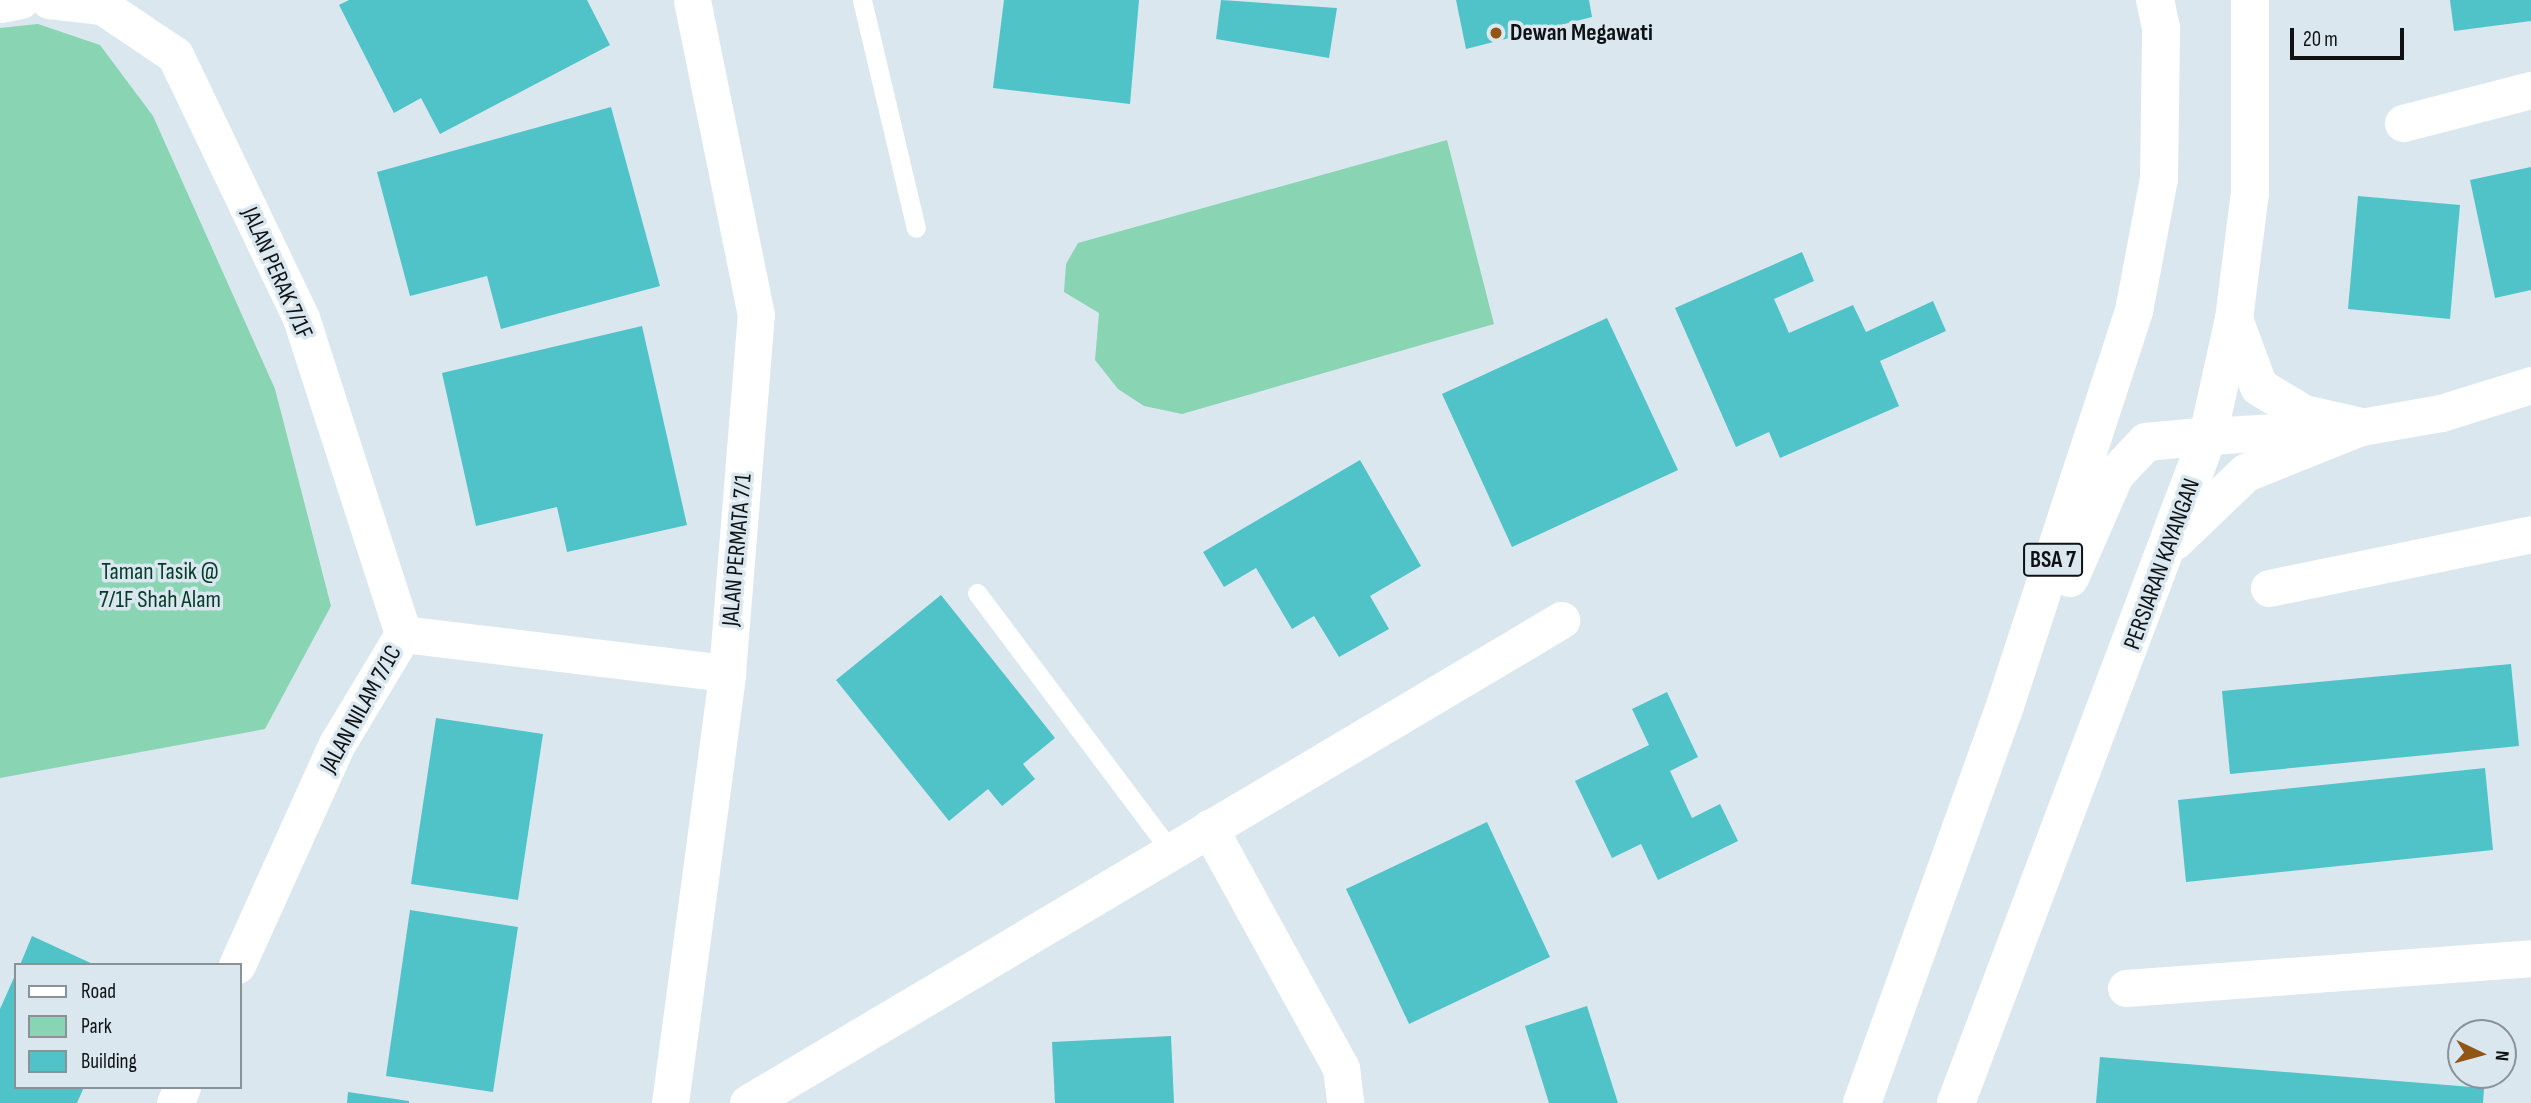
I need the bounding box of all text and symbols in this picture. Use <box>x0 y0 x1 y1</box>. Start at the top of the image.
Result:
scale bar <box>2293 14 2407 58</box>
place label: Dewan Megawati <box>1510 19 1653 47</box>
marker: Dewan Megawati <box>1488 25 1504 41</box>
text: 20 m <box>2303 27 2338 52</box>
street label: JALAN PERAK 7/1F <box>235 203 319 343</box>
street label: JALAN PERMATA 7/1 <box>716 473 758 627</box>
street label: PERSIARAN KAYANGAN <box>2118 475 2206 653</box>
road number: BSA 7 <box>2022 540 2084 580</box>
park label: Taman Tasik @ 7/1F Shah Alam <box>99 558 221 614</box>
street label: JALAN NILAM 7/1C <box>314 640 408 778</box>
legend <box>14 963 242 1089</box>
text: Road <box>81 979 116 1004</box>
text: Park <box>81 1014 112 1039</box>
north arrow <box>2447 1019 2517 1089</box>
text: Building <box>81 1049 137 1074</box>
text: N <box>2490 1050 2513 1062</box>

